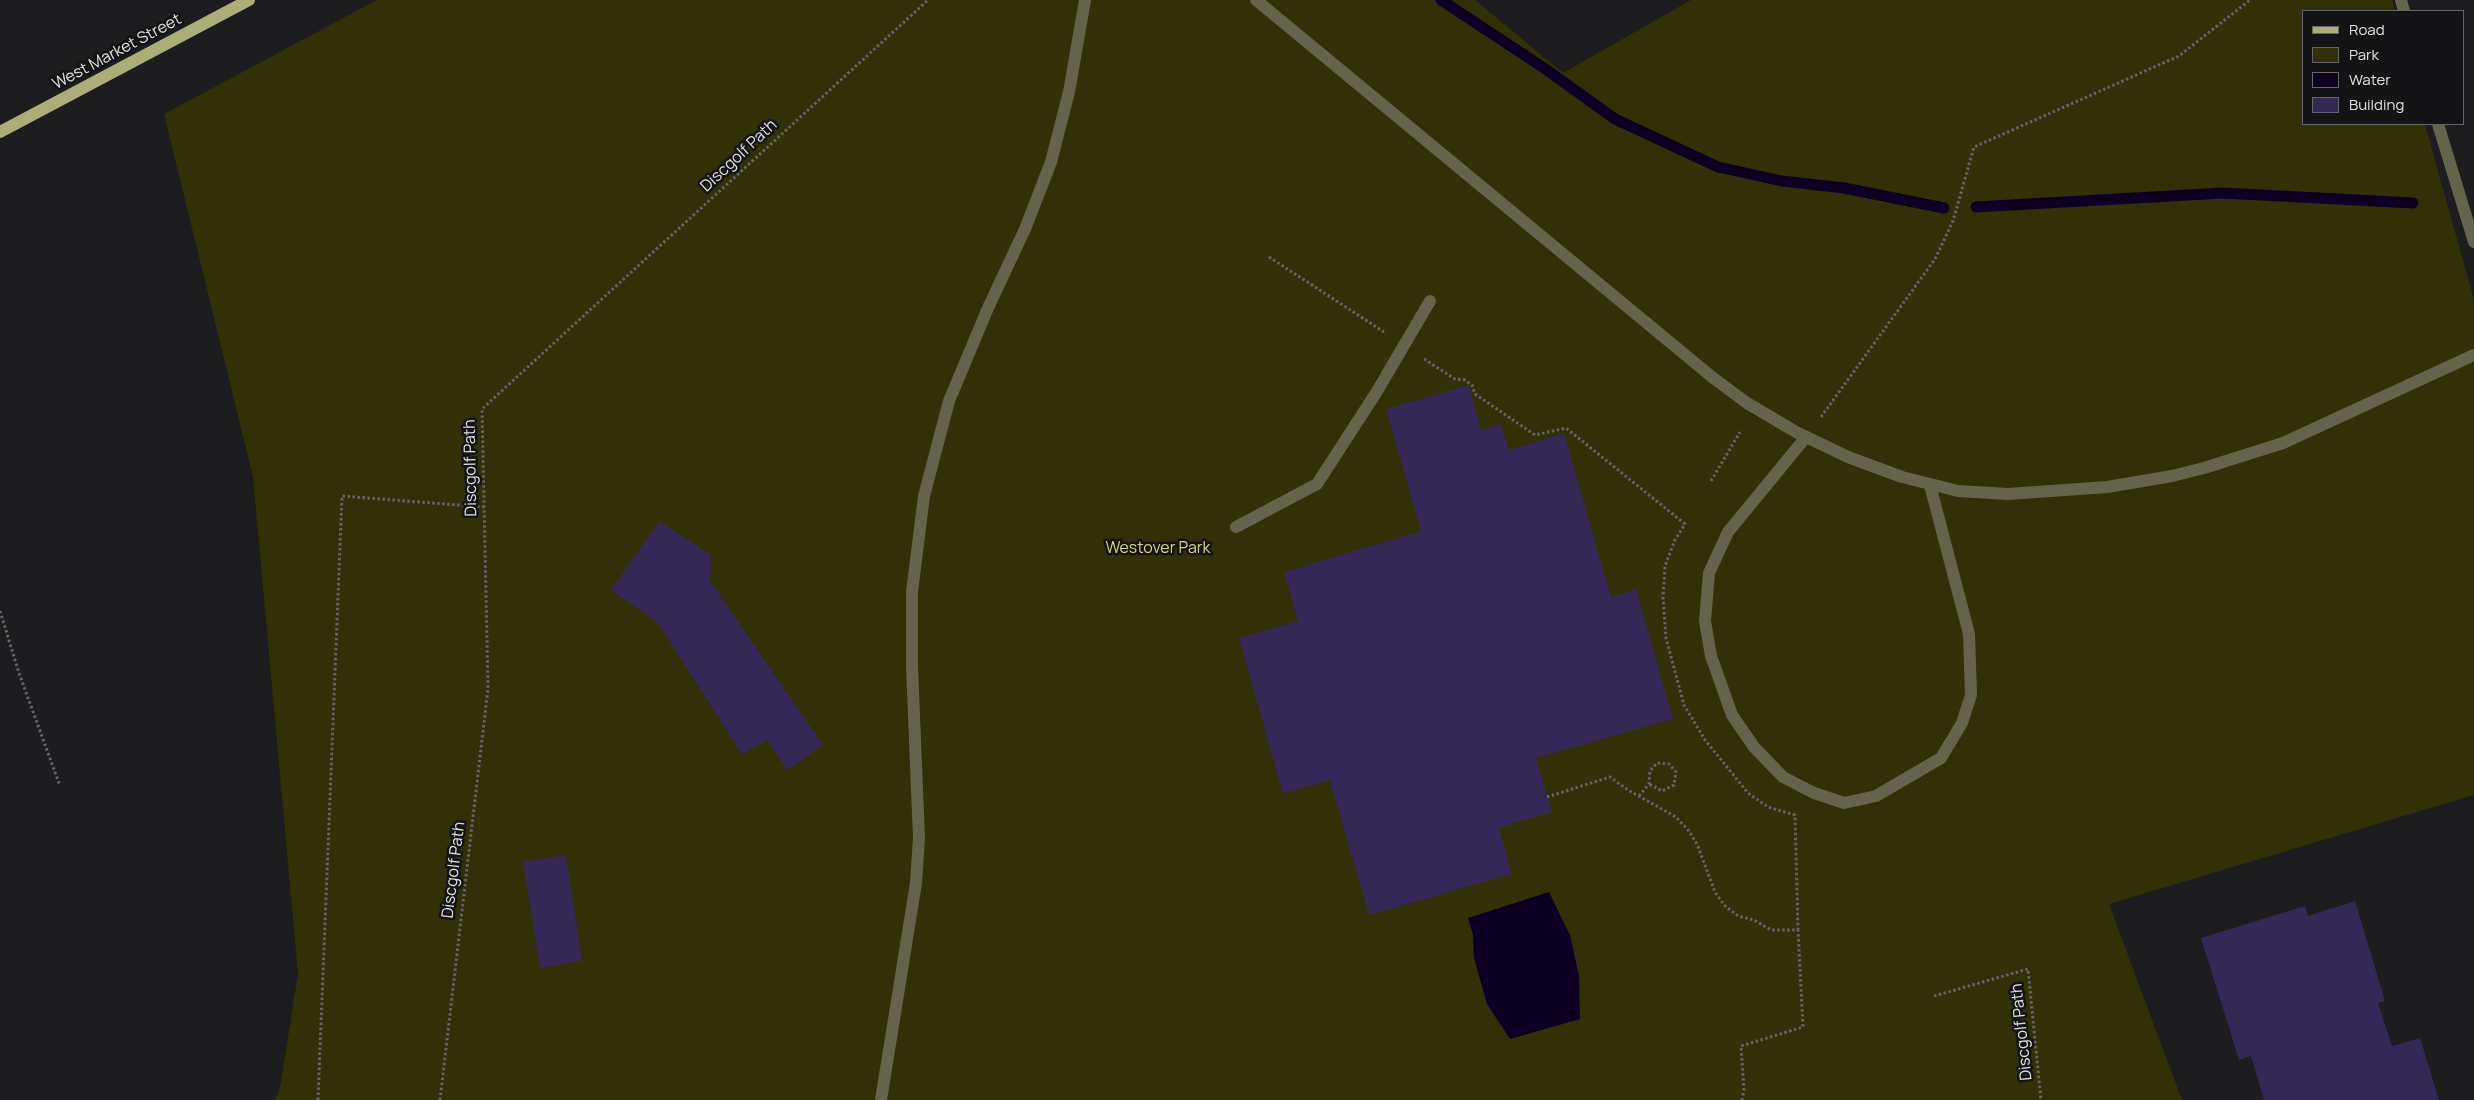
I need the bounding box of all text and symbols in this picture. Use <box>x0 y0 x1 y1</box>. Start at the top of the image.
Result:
street label: West Market Street <box>49 10 185 94</box>
legend <box>2302 10 2464 125</box>
text: Road <box>2349 19 2385 40</box>
text: Park <box>2349 44 2379 65</box>
text: Water <box>2349 69 2391 90</box>
text: Building <box>2349 94 2404 115</box>
street label: Discgolf Path <box>697 116 781 196</box>
street label: Discgolf Path <box>461 419 481 517</box>
park label: Westover Park <box>1105 539 1211 559</box>
street label: Discgolf Path <box>439 821 469 919</box>
street label: Discgolf Path <box>2007 983 2037 1081</box>

